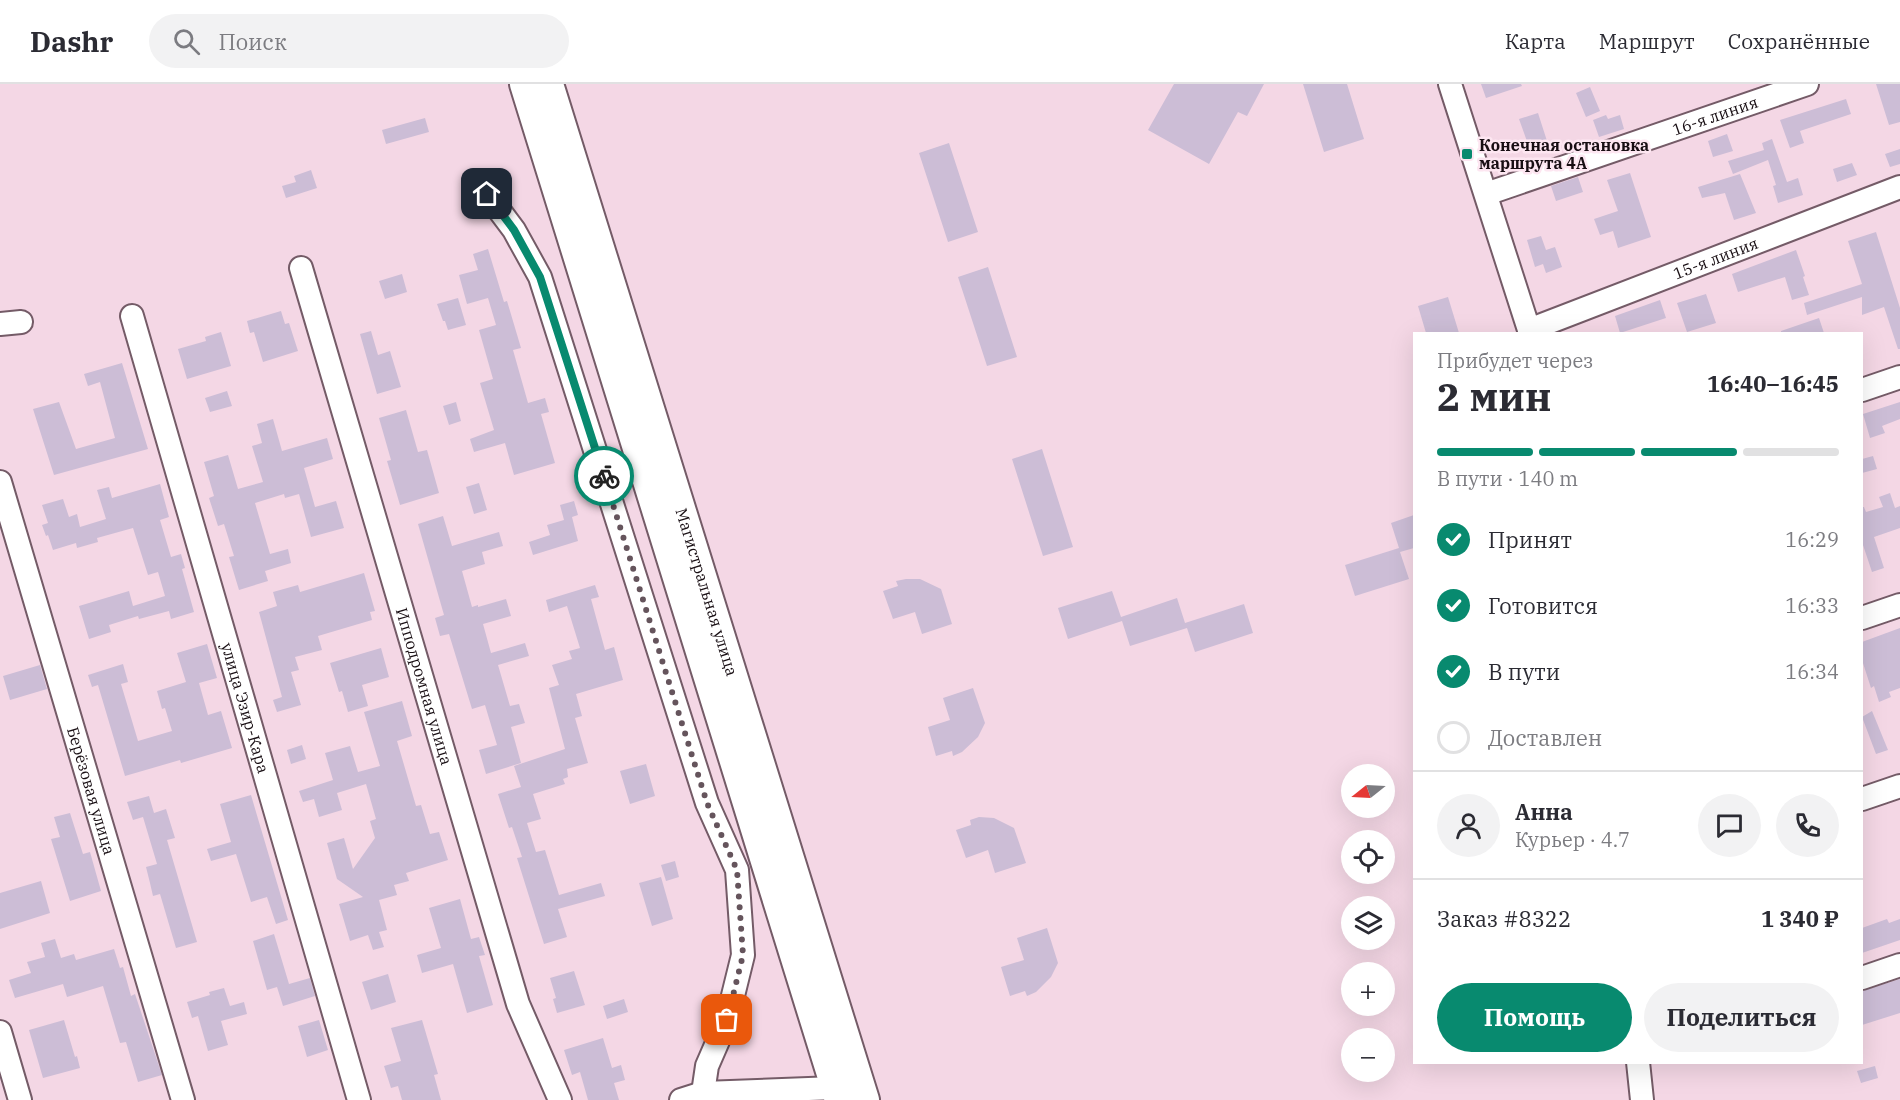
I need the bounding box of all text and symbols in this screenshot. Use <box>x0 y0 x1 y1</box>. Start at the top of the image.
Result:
search box <box>149 14 569 68</box>
text: Dashr <box>30 23 113 60</box>
icon: search <box>170 25 203 58</box>
text: Поиск <box>218 27 287 56</box>
text: Карта <box>1505 27 1566 55</box>
text: Маршрут <box>1599 27 1695 55</box>
text: Сохранённые <box>1728 27 1870 55</box>
street label: 16-я линия <box>1669 92 1760 139</box>
place label: Конечная остановка маршрута 4А <box>1479 135 1649 173</box>
marker: Конечная остановка маршрута 4А <box>1460 147 1474 161</box>
pin <box>461 168 512 219</box>
icon: home <box>470 177 503 210</box>
street label: 15-я линия <box>1670 233 1761 283</box>
text: Прибудет через <box>1437 347 1593 374</box>
text: 16:40–16:45 <box>1707 369 1839 398</box>
text: 2 мин <box>1437 371 1551 422</box>
courier <box>574 446 634 506</box>
icon: bike <box>588 460 621 493</box>
text: В пути · 140 m <box>1437 465 1578 492</box>
street label: Магистральная улица <box>672 506 743 679</box>
icon: check <box>1437 523 1470 556</box>
text: Принят <box>1488 525 1572 554</box>
text: 16:29 <box>1785 526 1839 553</box>
icon: check <box>1437 589 1470 622</box>
text: Готовится <box>1488 591 1598 620</box>
text: 16:33 <box>1785 592 1839 619</box>
street label: Ипподромная улица <box>392 605 457 767</box>
street label: улица Эзир-Кара <box>217 640 274 776</box>
icon: check <box>1437 655 1470 688</box>
text: В пути <box>1488 657 1560 686</box>
text: 16:34 <box>1785 658 1839 685</box>
text: Доставлен <box>1488 723 1602 752</box>
street label: Берёзовая улица <box>63 724 120 857</box>
north arrow <box>1341 764 1395 818</box>
map controls <box>1341 764 1395 1082</box>
button: person <box>1437 794 1500 857</box>
button: chat <box>1698 794 1761 857</box>
button: phone <box>1776 794 1839 857</box>
text: Анна <box>1515 797 1573 826</box>
text: Курьер · 4.7 <box>1515 826 1630 853</box>
button: locate <box>1341 830 1395 884</box>
button: layers <box>1341 896 1395 950</box>
text: Заказ #8322 <box>1437 904 1571 933</box>
text: 1 340 ₽ <box>1761 904 1839 933</box>
button: + <box>1341 962 1395 1016</box>
button: Помощь <box>1437 983 1632 1052</box>
button: Поделиться <box>1644 983 1839 1052</box>
pin <box>701 994 752 1045</box>
icon: bag <box>710 1003 743 1036</box>
button: − <box>1341 1028 1395 1082</box>

